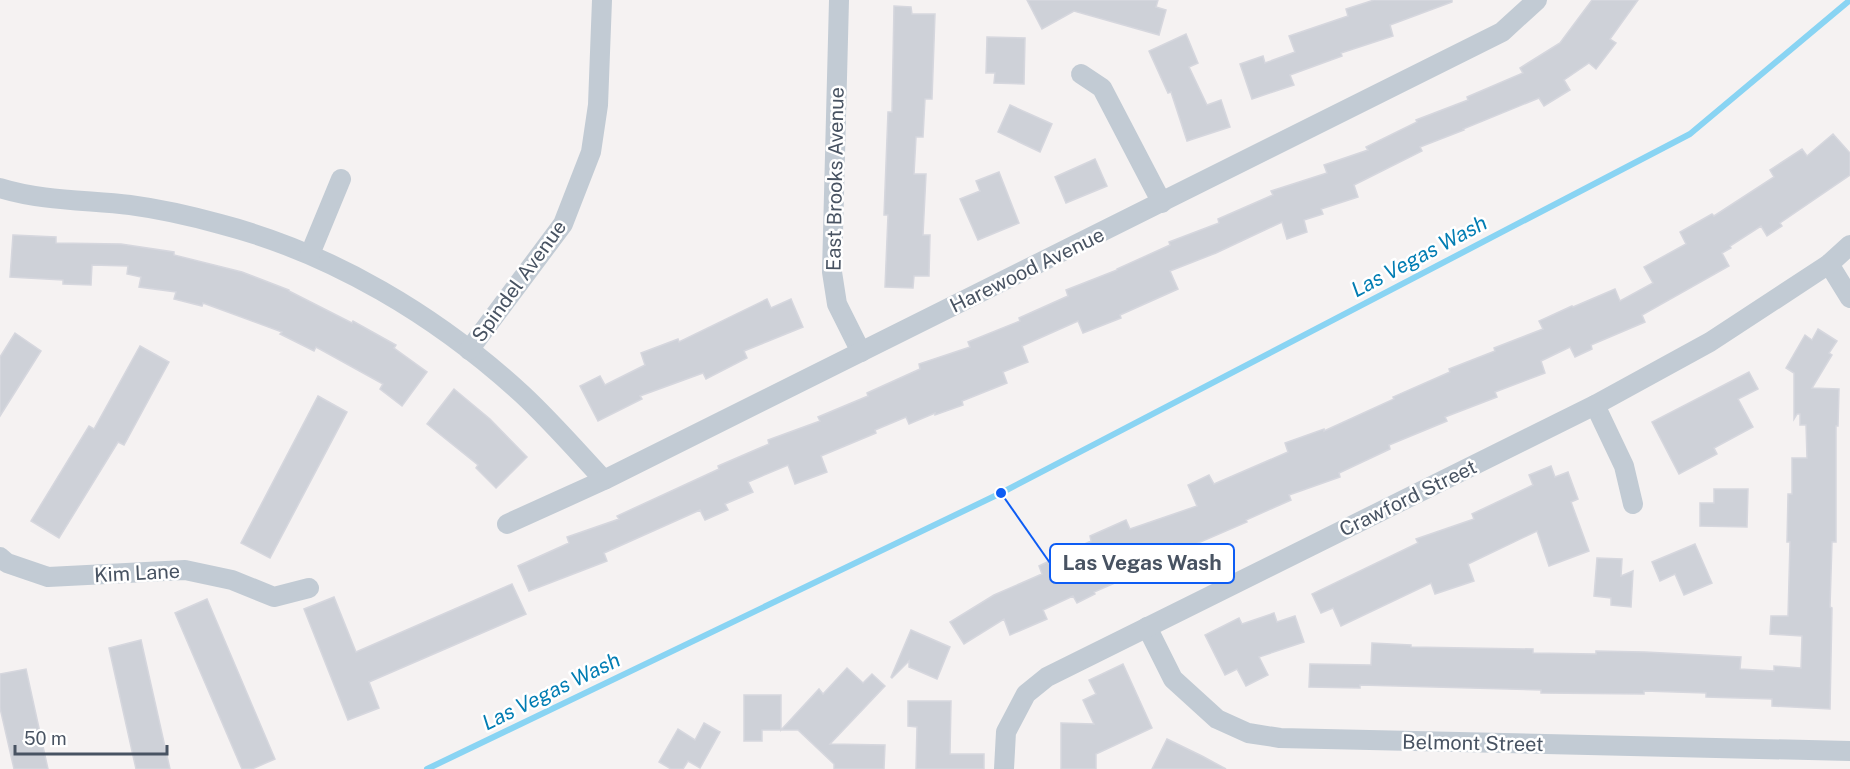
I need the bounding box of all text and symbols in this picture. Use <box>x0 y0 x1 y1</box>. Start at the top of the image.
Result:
street label: East Brooks Avenue <box>821 87 849 271</box>
water label: Las Vegas Wash <box>1347 210 1491 302</box>
street label: Spindel Avenue <box>467 215 571 347</box>
street label: Harewood Avenue <box>946 222 1108 318</box>
street label: Crawford Street <box>1335 454 1481 542</box>
callout: Las Vegas Wash <box>1050 544 1234 583</box>
text: Las Vegas Wash <box>1062 550 1222 575</box>
street label: Kim Lane <box>93 559 181 587</box>
water label: Las Vegas Wash <box>478 647 624 735</box>
scale bar <box>15 718 166 756</box>
text: 50 m <box>24 728 67 749</box>
street label: Belmont Street <box>1402 730 1544 756</box>

